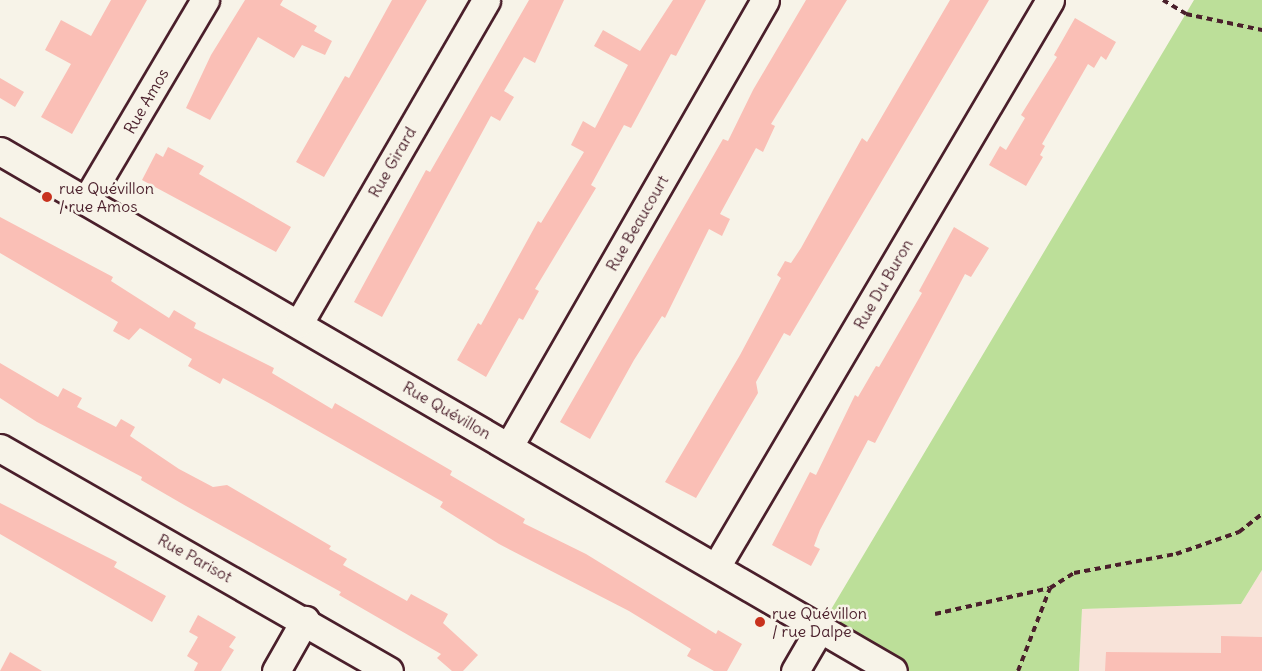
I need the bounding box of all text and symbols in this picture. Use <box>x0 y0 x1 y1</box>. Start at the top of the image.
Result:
street label: Rue Amos <box>120 65 172 137</box>
street label: Rue Girard <box>364 123 420 201</box>
street label: Rue Beaucourt <box>602 172 672 274</box>
place label: rue Quévillon / rue Amos <box>59 178 154 216</box>
marker: rue Quévillon / rue Amos <box>40 190 54 204</box>
street label: Rue Du Buron <box>850 236 916 332</box>
street label: Rue Quévillon <box>400 377 494 443</box>
street label: Rue Parisot <box>155 530 235 586</box>
place label: rue Quévillon / rue Dalpe <box>772 603 867 641</box>
marker: rue Quévillon / rue Dalpe <box>753 615 767 629</box>

